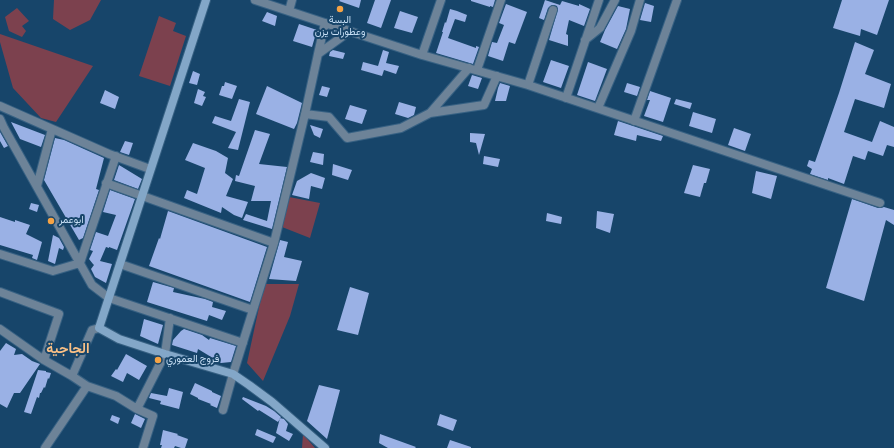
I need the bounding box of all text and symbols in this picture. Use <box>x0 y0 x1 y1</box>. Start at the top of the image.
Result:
marker: البسة وعطورات يزن <box>335 4 345 14</box>
place label: البسة وعطورات يزن <box>315 15 365 38</box>
place label: ابوعمر <box>59 215 84 227</box>
marker: ابوعمر <box>46 216 56 226</box>
district label: الجاجية <box>46 342 90 358</box>
place label: فروج العموري <box>166 354 219 366</box>
marker: فروج العموري <box>153 355 163 365</box>

